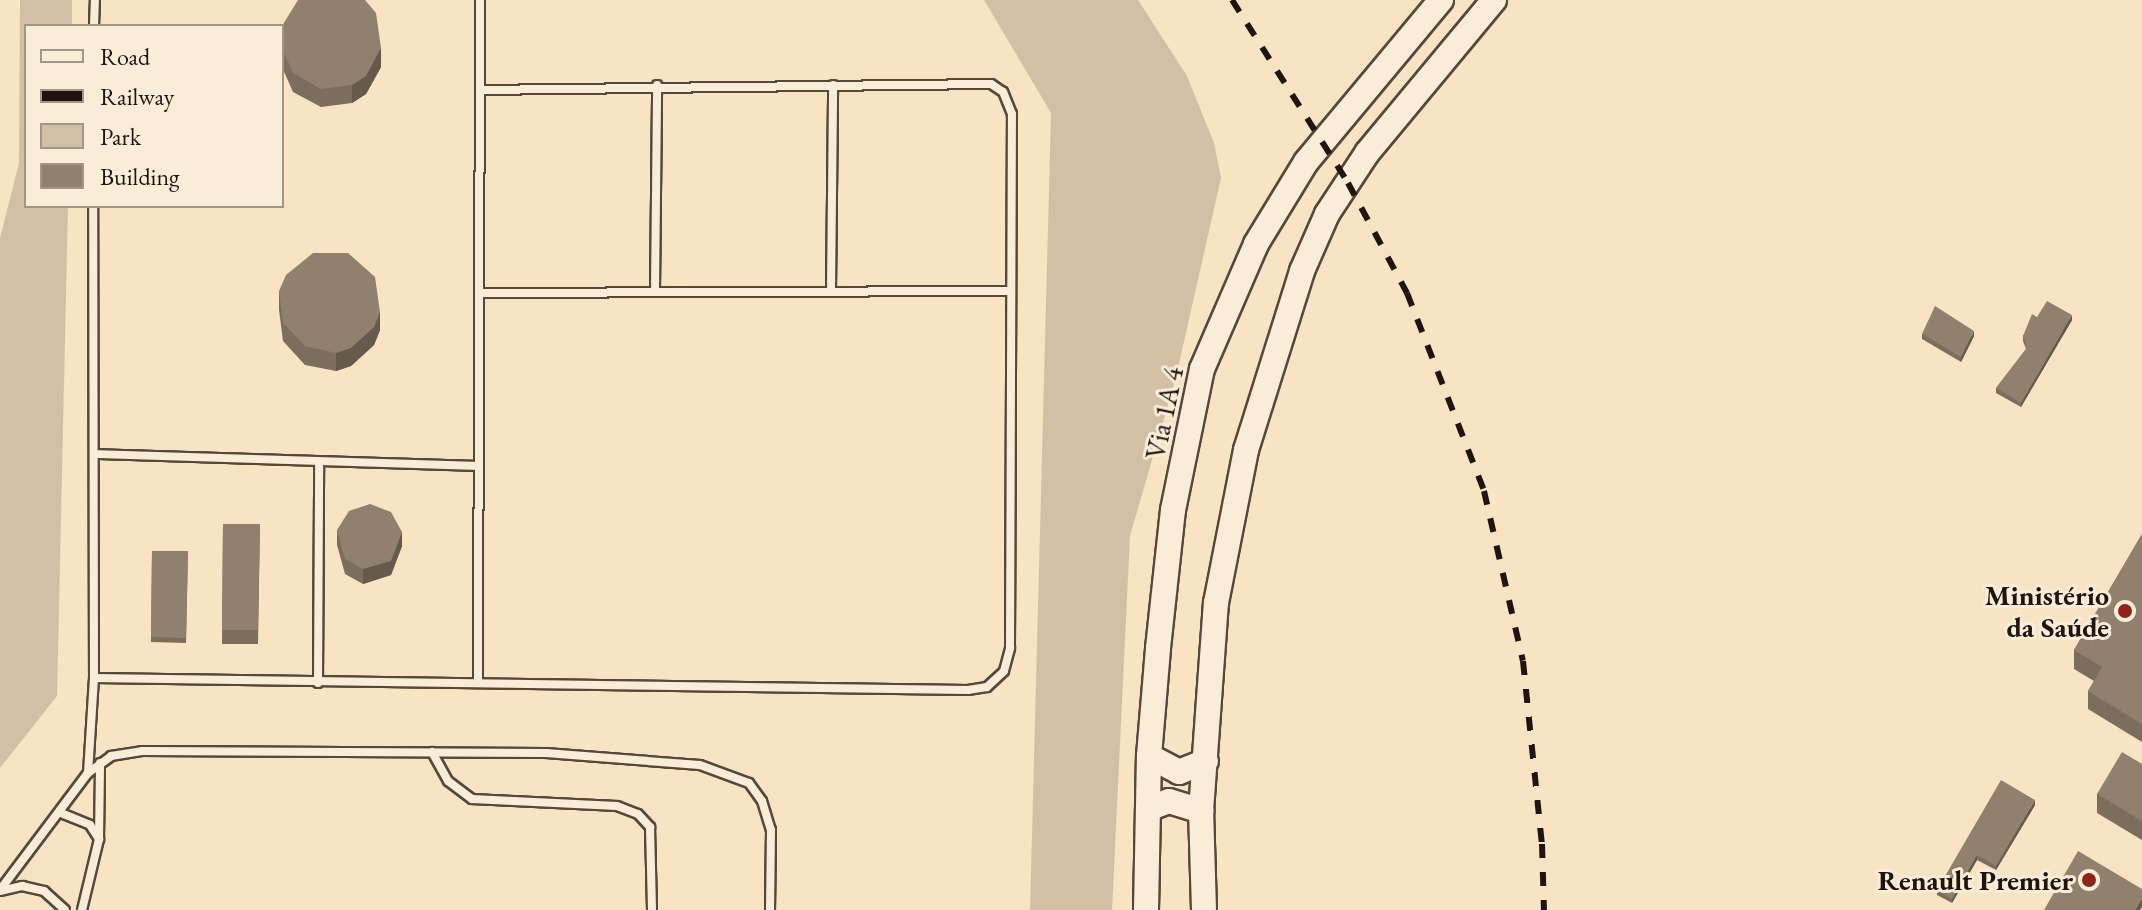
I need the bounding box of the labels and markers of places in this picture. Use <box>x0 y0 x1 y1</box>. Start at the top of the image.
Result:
place label: Ministério da Saúde <box>1985 578 2109 644</box>
marker: Ministério da Saúde <box>2116 602 2134 620</box>
place label: Renault Premier <box>1878 863 2073 897</box>
marker: Renault Premier <box>2080 871 2098 889</box>

